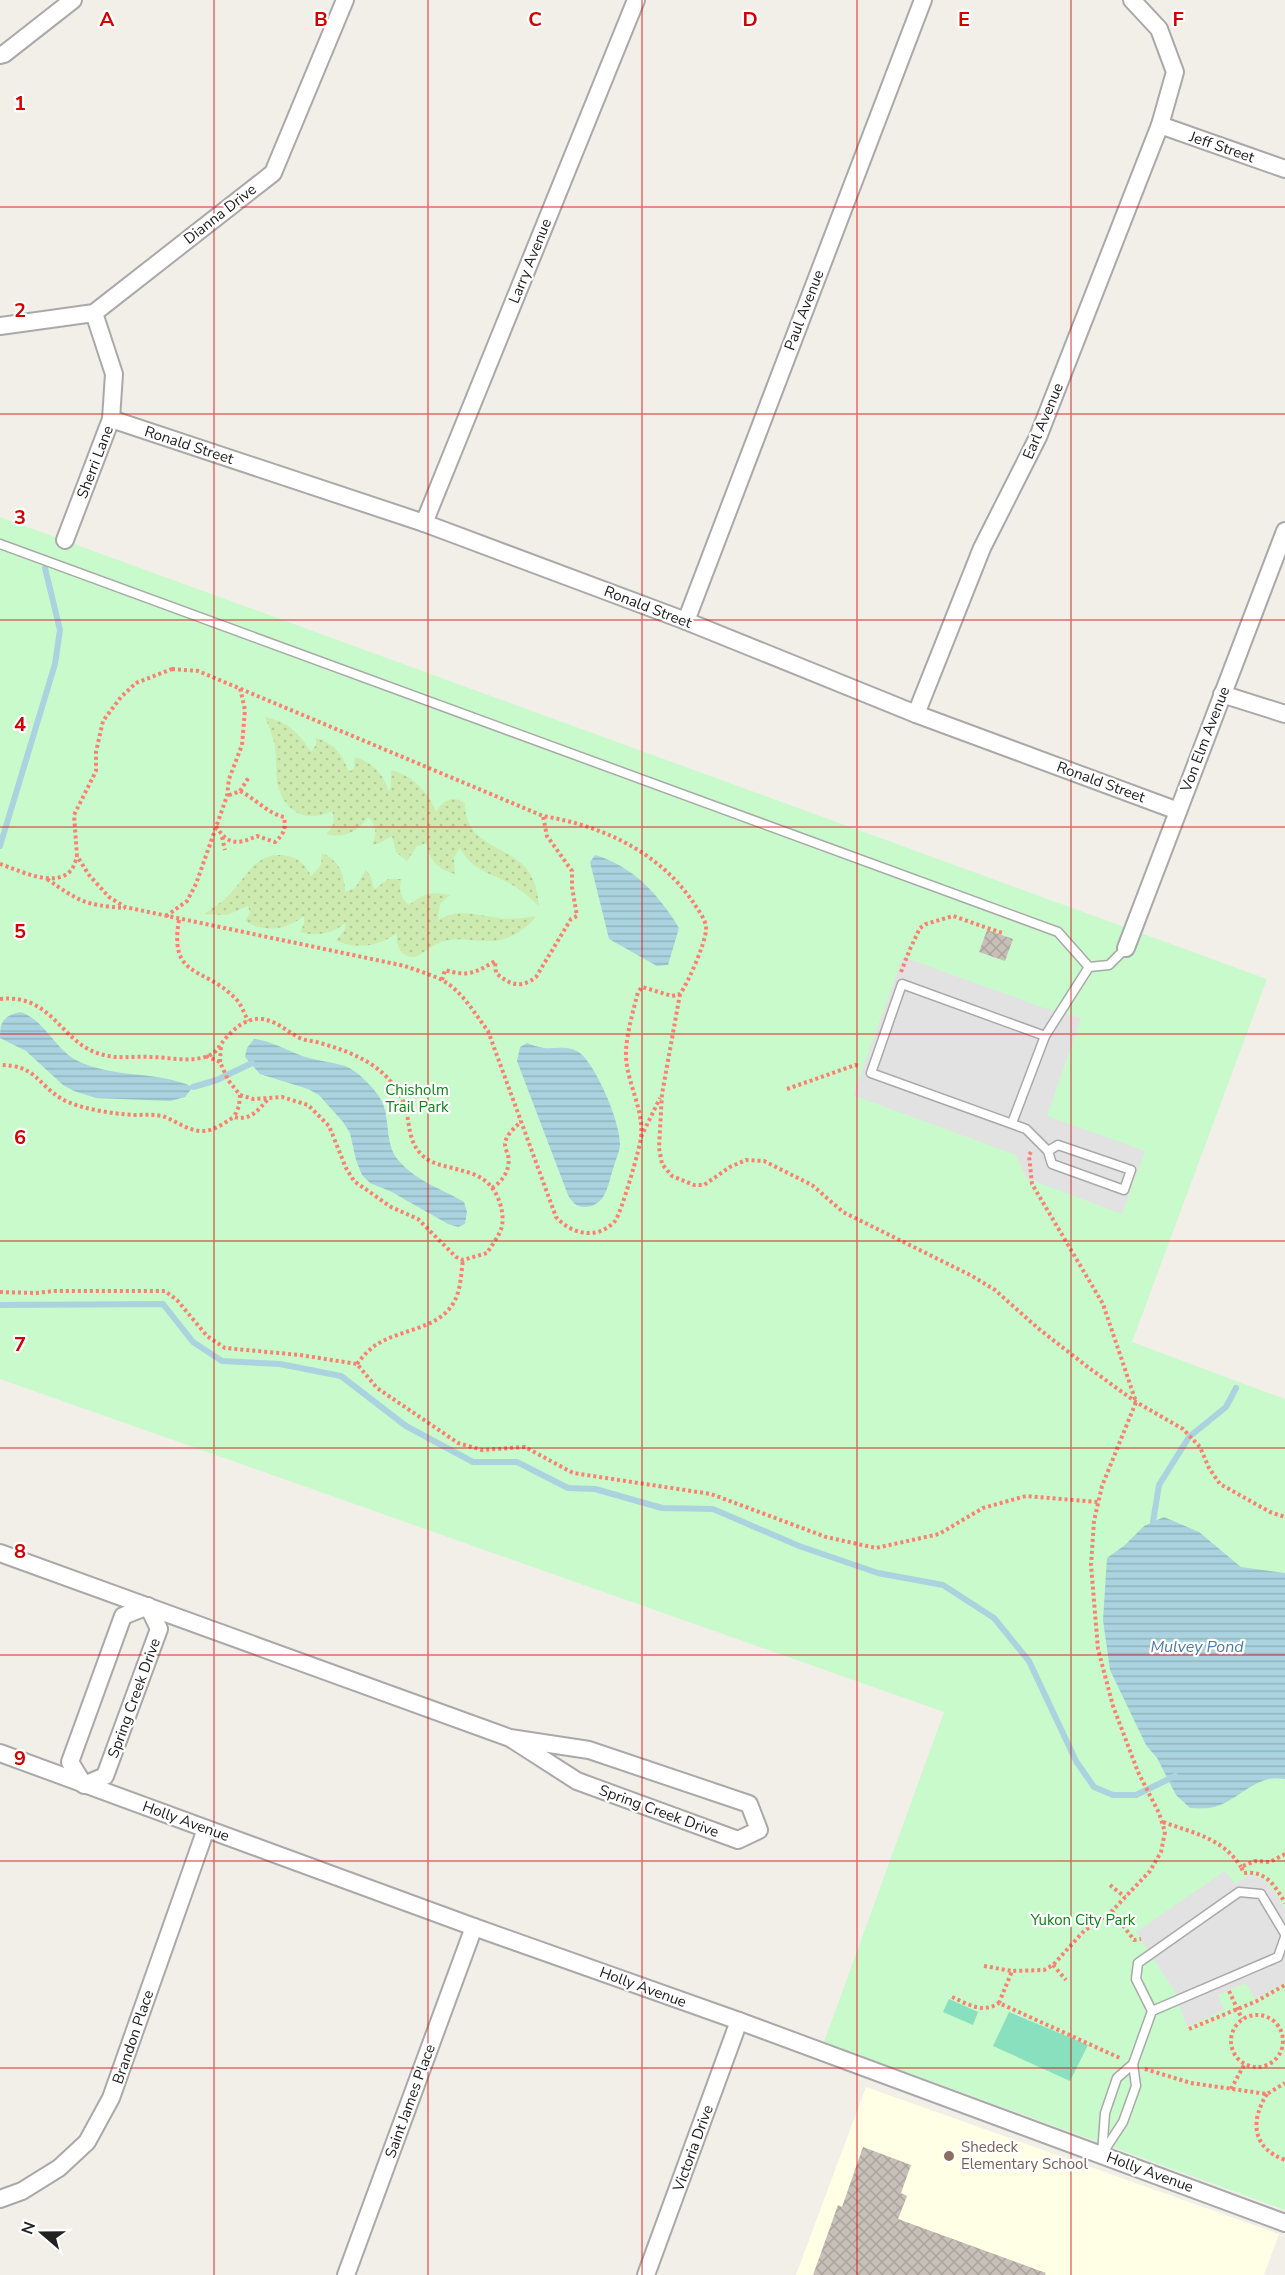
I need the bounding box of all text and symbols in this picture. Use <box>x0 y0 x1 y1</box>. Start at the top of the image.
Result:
text: A <box>100 6 115 33</box>
text: B <box>314 6 328 33</box>
text: C <box>528 6 542 33</box>
text: D <box>742 6 758 33</box>
text: E <box>958 6 970 33</box>
text: F <box>1172 6 1184 33</box>
text: 1 <box>14 90 26 117</box>
street label: Jeff Street <box>1186 126 1258 168</box>
street label: Dianna Drive <box>180 179 260 249</box>
street label: Larry Avenue <box>504 216 556 306</box>
street label: Paul Avenue <box>779 267 829 353</box>
text: 2 <box>14 297 26 324</box>
street label: Earl Avenue <box>1018 380 1068 462</box>
street label: Ronald Street <box>142 421 237 469</box>
street label: Sherri Lane <box>72 423 118 501</box>
text: 3 <box>14 504 26 531</box>
street label: Ronald Street <box>601 581 695 633</box>
street label: Von Elm Avenue <box>1175 684 1234 795</box>
text: 4 <box>14 711 26 738</box>
street label: Ronald Street <box>1054 757 1149 807</box>
text: 5 <box>14 918 26 945</box>
park label: Chisholm Trail Park <box>385 1080 449 1117</box>
text: 6 <box>14 1124 26 1151</box>
text: 7 <box>14 1331 26 1358</box>
text: 8 <box>14 1538 26 1565</box>
street label: Spring Creek Drive <box>103 1635 165 1761</box>
water label: Mulvey Pond <box>1150 1636 1244 1658</box>
text: 9 <box>14 1745 26 1772</box>
street label: Spring Creek Drive <box>596 1780 722 1842</box>
street label: Holly Avenue <box>140 1796 232 1846</box>
park label: Yukon City Park <box>1030 1910 1136 1930</box>
street label: Holly Avenue <box>597 1962 689 2012</box>
street label: Brandon Place <box>108 1987 158 2087</box>
street label: Saint James Place <box>380 2041 440 2161</box>
street label: Victoria Drive <box>668 2102 718 2195</box>
place label: Shedeck Elementary School <box>961 2137 1088 2174</box>
street label: Holly Avenue <box>1104 2147 1196 2197</box>
marker: Shedeck Elementary School <box>942 2149 956 2163</box>
north arrow <box>12 2203 72 2263</box>
text: N <box>16 2219 41 2238</box>

